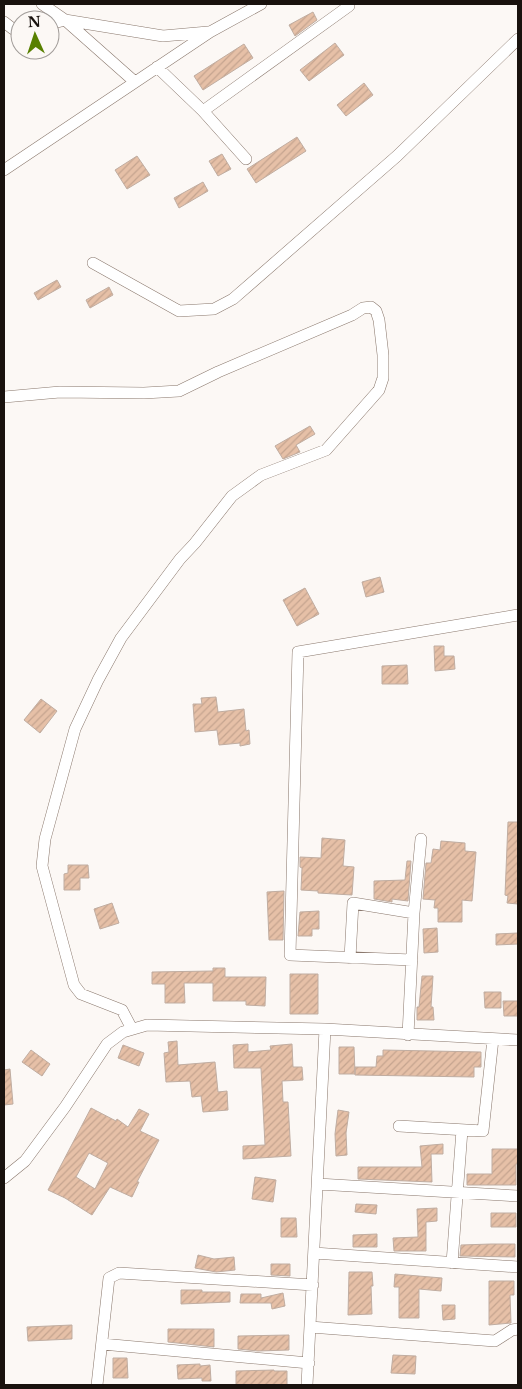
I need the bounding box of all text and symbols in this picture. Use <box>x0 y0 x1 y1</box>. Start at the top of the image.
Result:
north arrow <box>10 10 60 60</box>
text: N <box>27 13 41 31</box>

